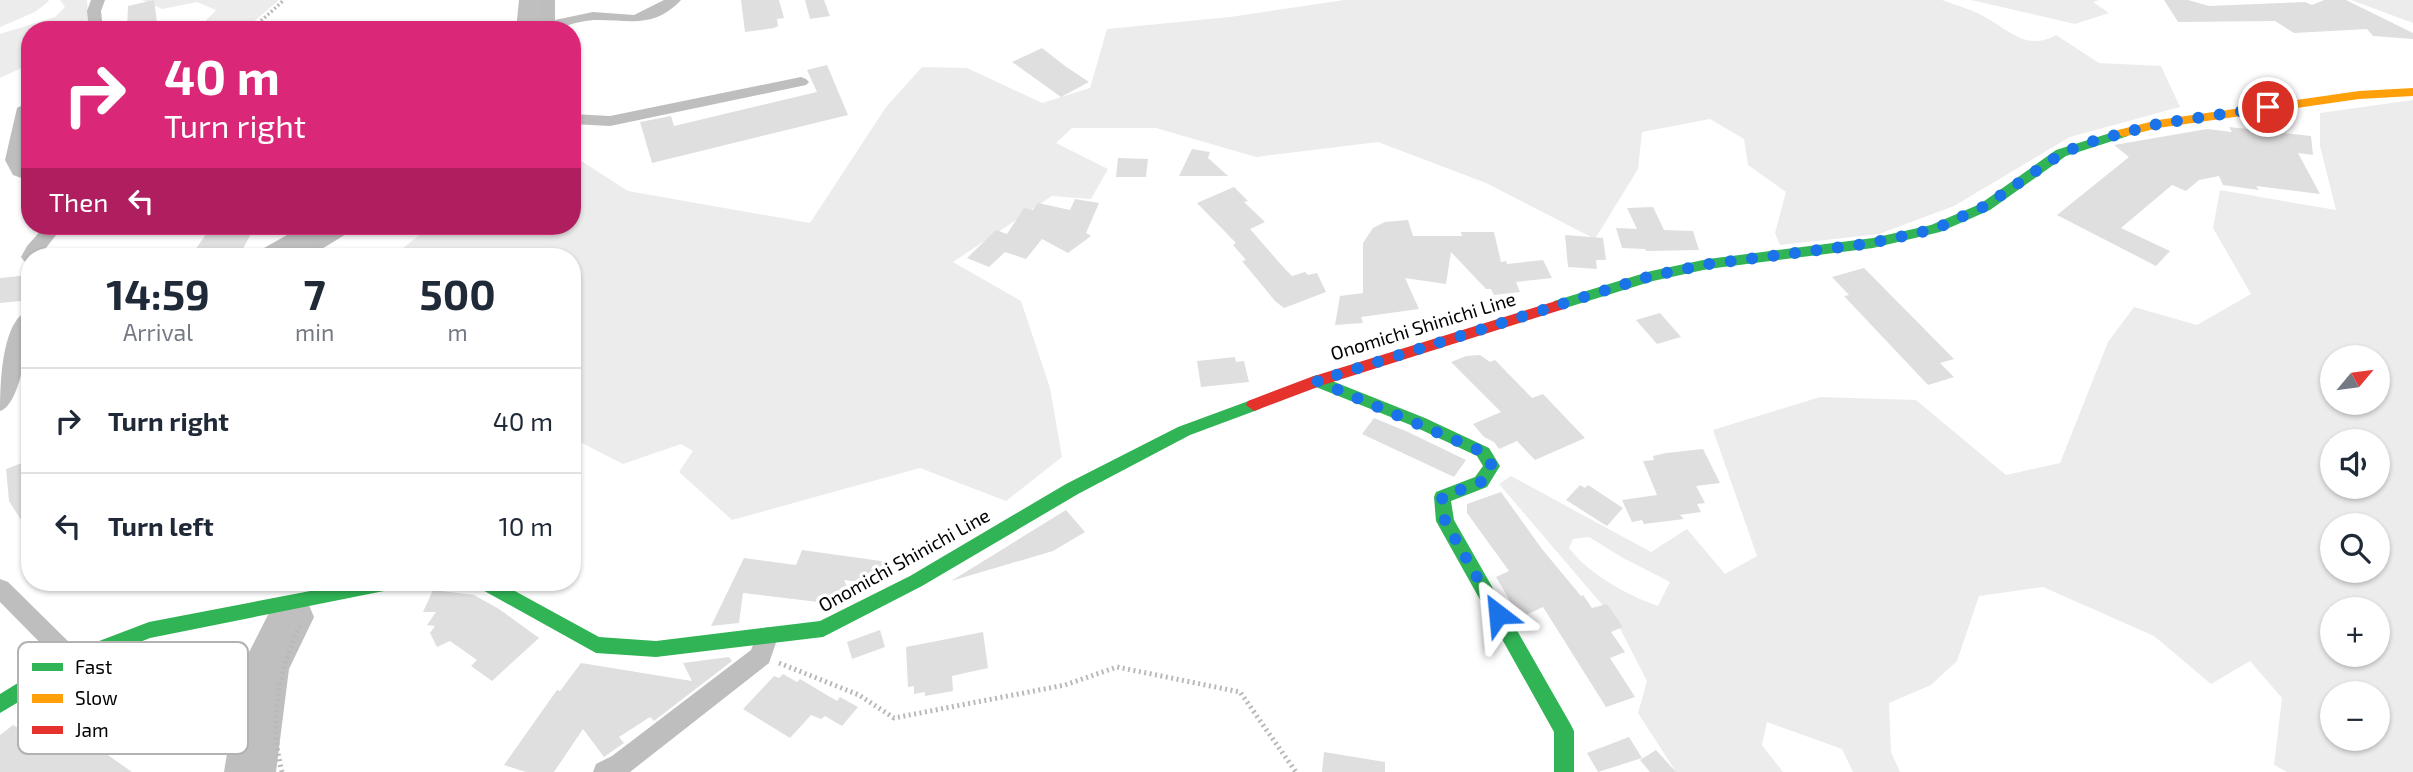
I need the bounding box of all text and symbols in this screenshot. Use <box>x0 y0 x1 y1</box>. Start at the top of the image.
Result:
text: 40 m <box>164 46 280 105</box>
icon: right <box>49 49 140 140</box>
pin <box>2238 77 2298 137</box>
icon: arrive <box>2249 88 2287 126</box>
text: Turn right <box>164 106 306 144</box>
icon: left <box>122 182 160 220</box>
text: Then <box>49 186 108 217</box>
text: 14:59 <box>106 268 210 318</box>
text: 7 <box>304 268 326 318</box>
text: 500 <box>420 268 496 318</box>
street label: Onomichi Shinichi Line <box>1328 286 1518 365</box>
text: Arrival <box>123 318 193 346</box>
text: min <box>295 318 334 346</box>
text: m <box>448 318 468 346</box>
north arrow <box>2320 345 2390 415</box>
map controls <box>2320 345 2390 751</box>
icon: right <box>49 402 87 440</box>
text: Turn right <box>108 405 229 436</box>
text: 40 m <box>493 405 553 436</box>
button: sound <box>2320 429 2390 499</box>
street label: Onomichi Shinichi Line <box>814 503 993 616</box>
icon: left <box>49 507 87 545</box>
text: Turn left <box>108 510 214 541</box>
text: 10 m <box>498 510 553 541</box>
button: search <box>2320 513 2390 583</box>
position arrow <box>1461 577 1535 651</box>
button: + <box>2320 597 2390 667</box>
legend <box>18 642 248 754</box>
text: Fast <box>75 655 112 678</box>
button: − <box>2320 681 2390 751</box>
text: Slow <box>75 686 118 709</box>
text: Jam <box>75 718 109 741</box>

